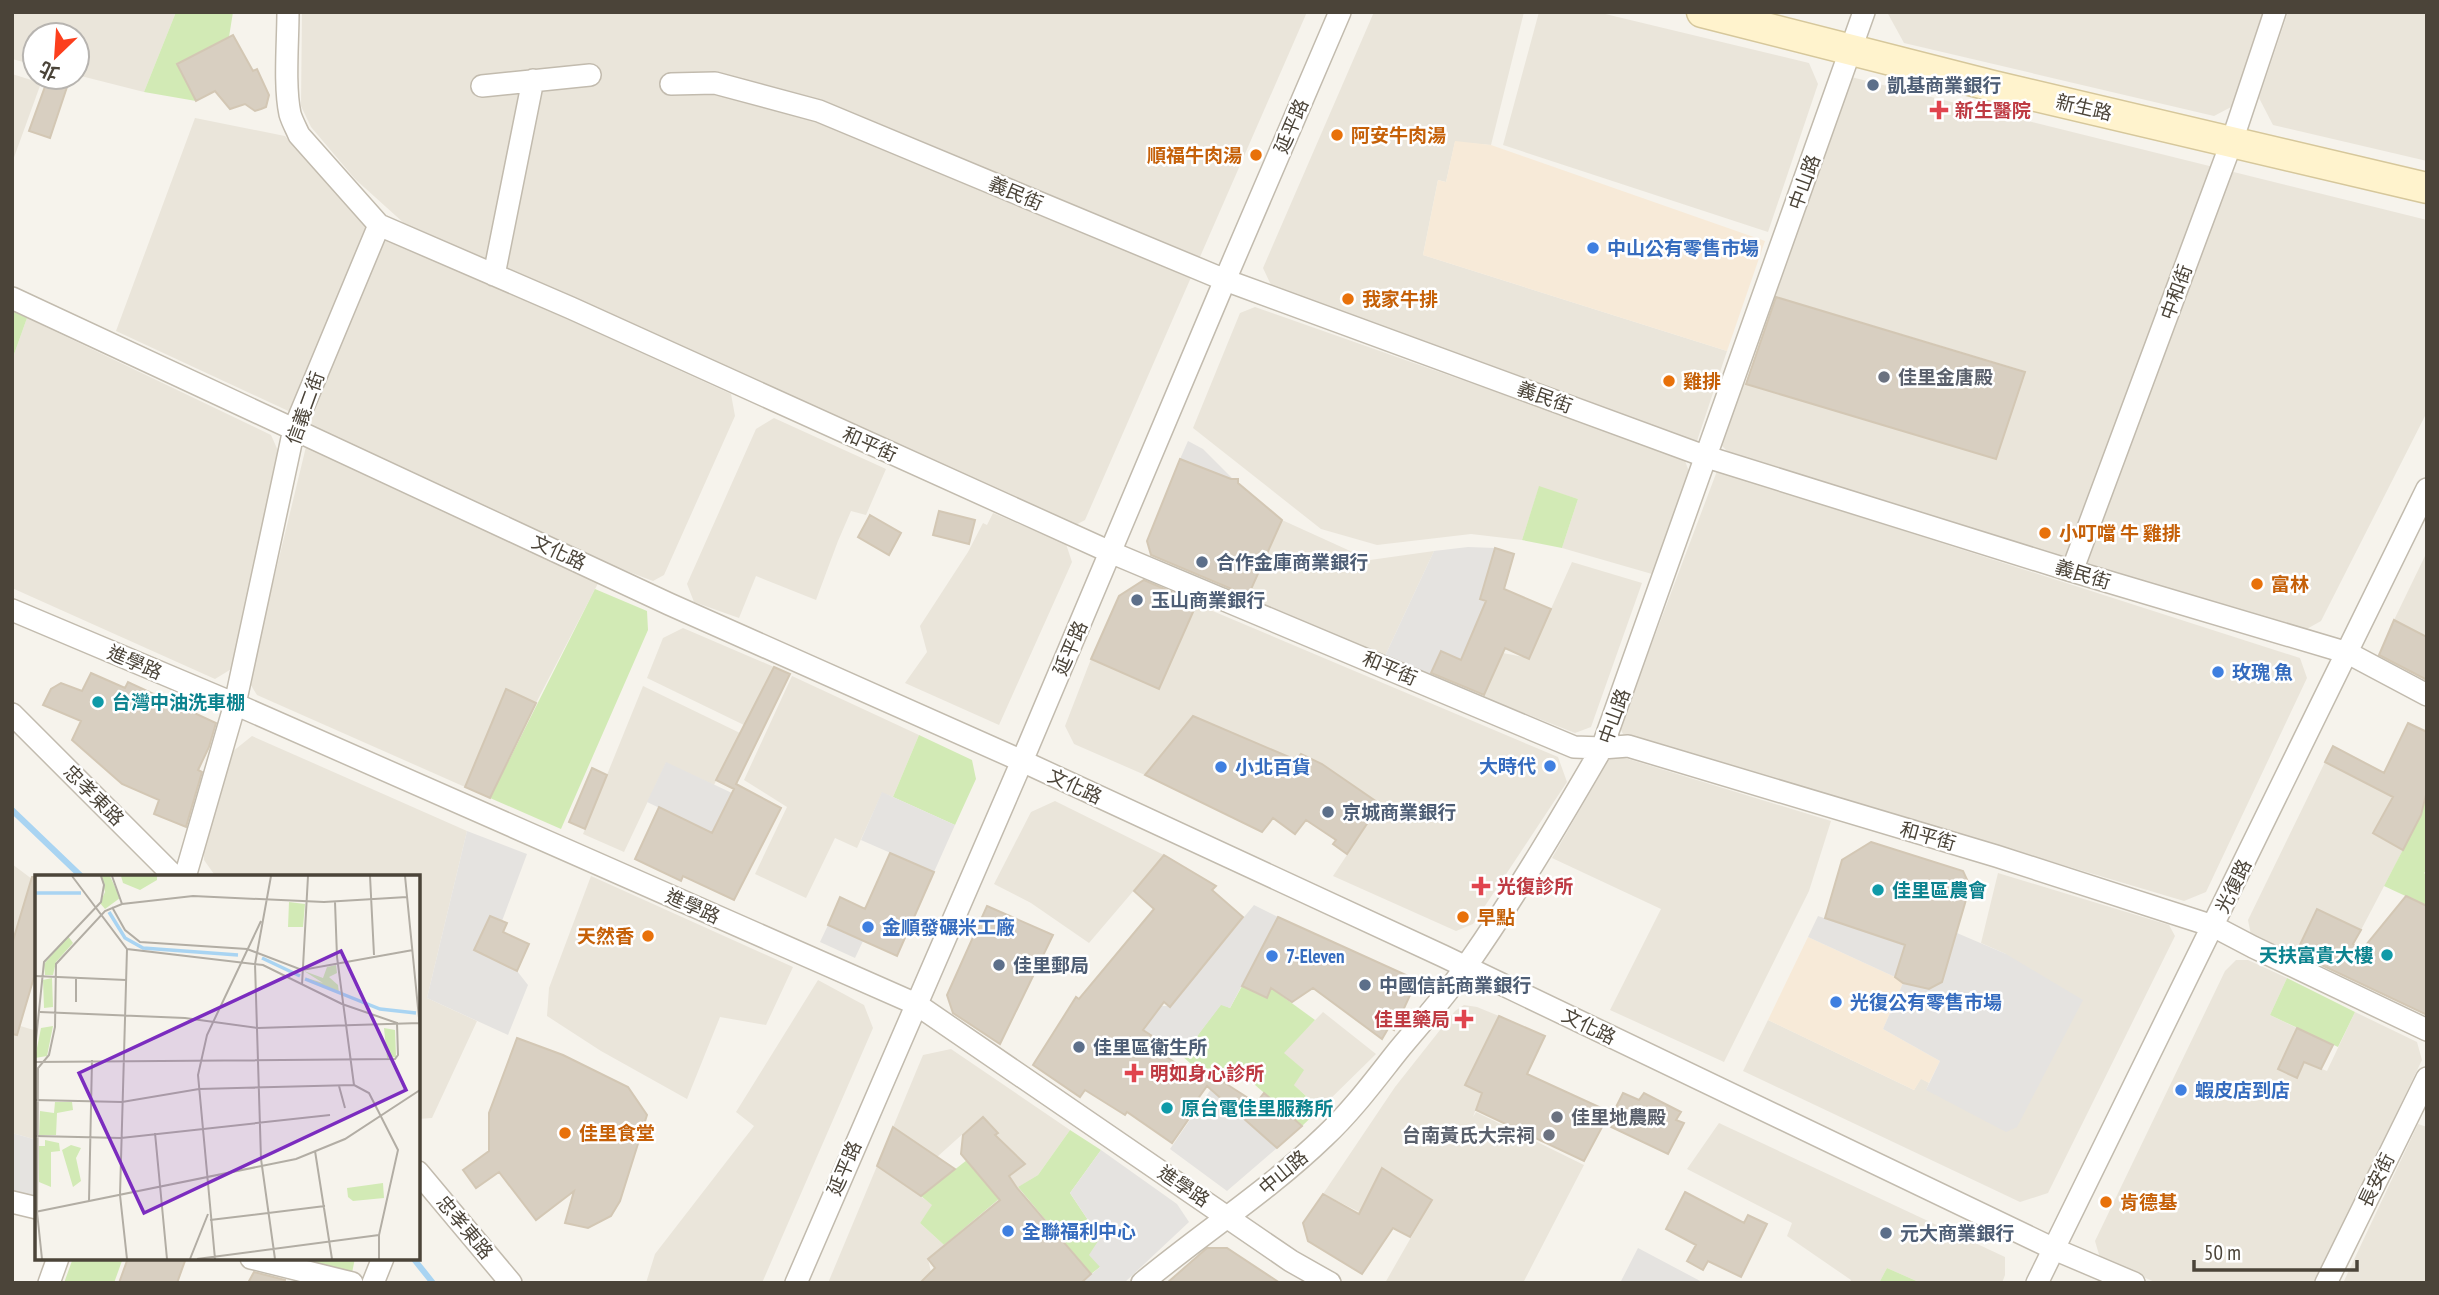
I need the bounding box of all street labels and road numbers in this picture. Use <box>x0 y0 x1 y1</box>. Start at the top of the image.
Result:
street label: 新生路 <box>2054 89 2114 125</box>
street label: 延平路 <box>1269 95 1313 157</box>
street label: 中山路 <box>1783 151 1825 213</box>
street label: 義民街 <box>985 171 1047 215</box>
street label: 中和街 <box>2155 261 2197 323</box>
street label: 信義二街 <box>281 368 329 448</box>
street label: 義民街 <box>1514 376 1576 418</box>
street label: 和平街 <box>839 421 901 467</box>
street label: 文化路 <box>528 529 590 575</box>
street label: 義民街 <box>2052 554 2114 594</box>
street label: 延平路 <box>1048 617 1092 679</box>
street label: 進學路 <box>104 640 166 684</box>
street label: 和平街 <box>1359 646 1421 690</box>
street label: 中山路 <box>1593 685 1635 747</box>
street label: 忠孝東路 <box>59 760 129 830</box>
street label: 文化路 <box>1044 763 1106 809</box>
street label: 和平街 <box>1897 817 1959 855</box>
street label: 光復路 <box>2210 855 2256 917</box>
street label: 進學路 <box>662 883 724 929</box>
street label: 文化路 <box>1558 1003 1620 1049</box>
street label: 延平路 <box>822 1137 866 1199</box>
street label: 中山路 <box>1253 1144 1313 1200</box>
street label: 長安街 <box>2353 1149 2399 1211</box>
street label: 進學路 <box>1154 1160 1214 1212</box>
street label: 忠孝東路 <box>431 1190 499 1264</box>

